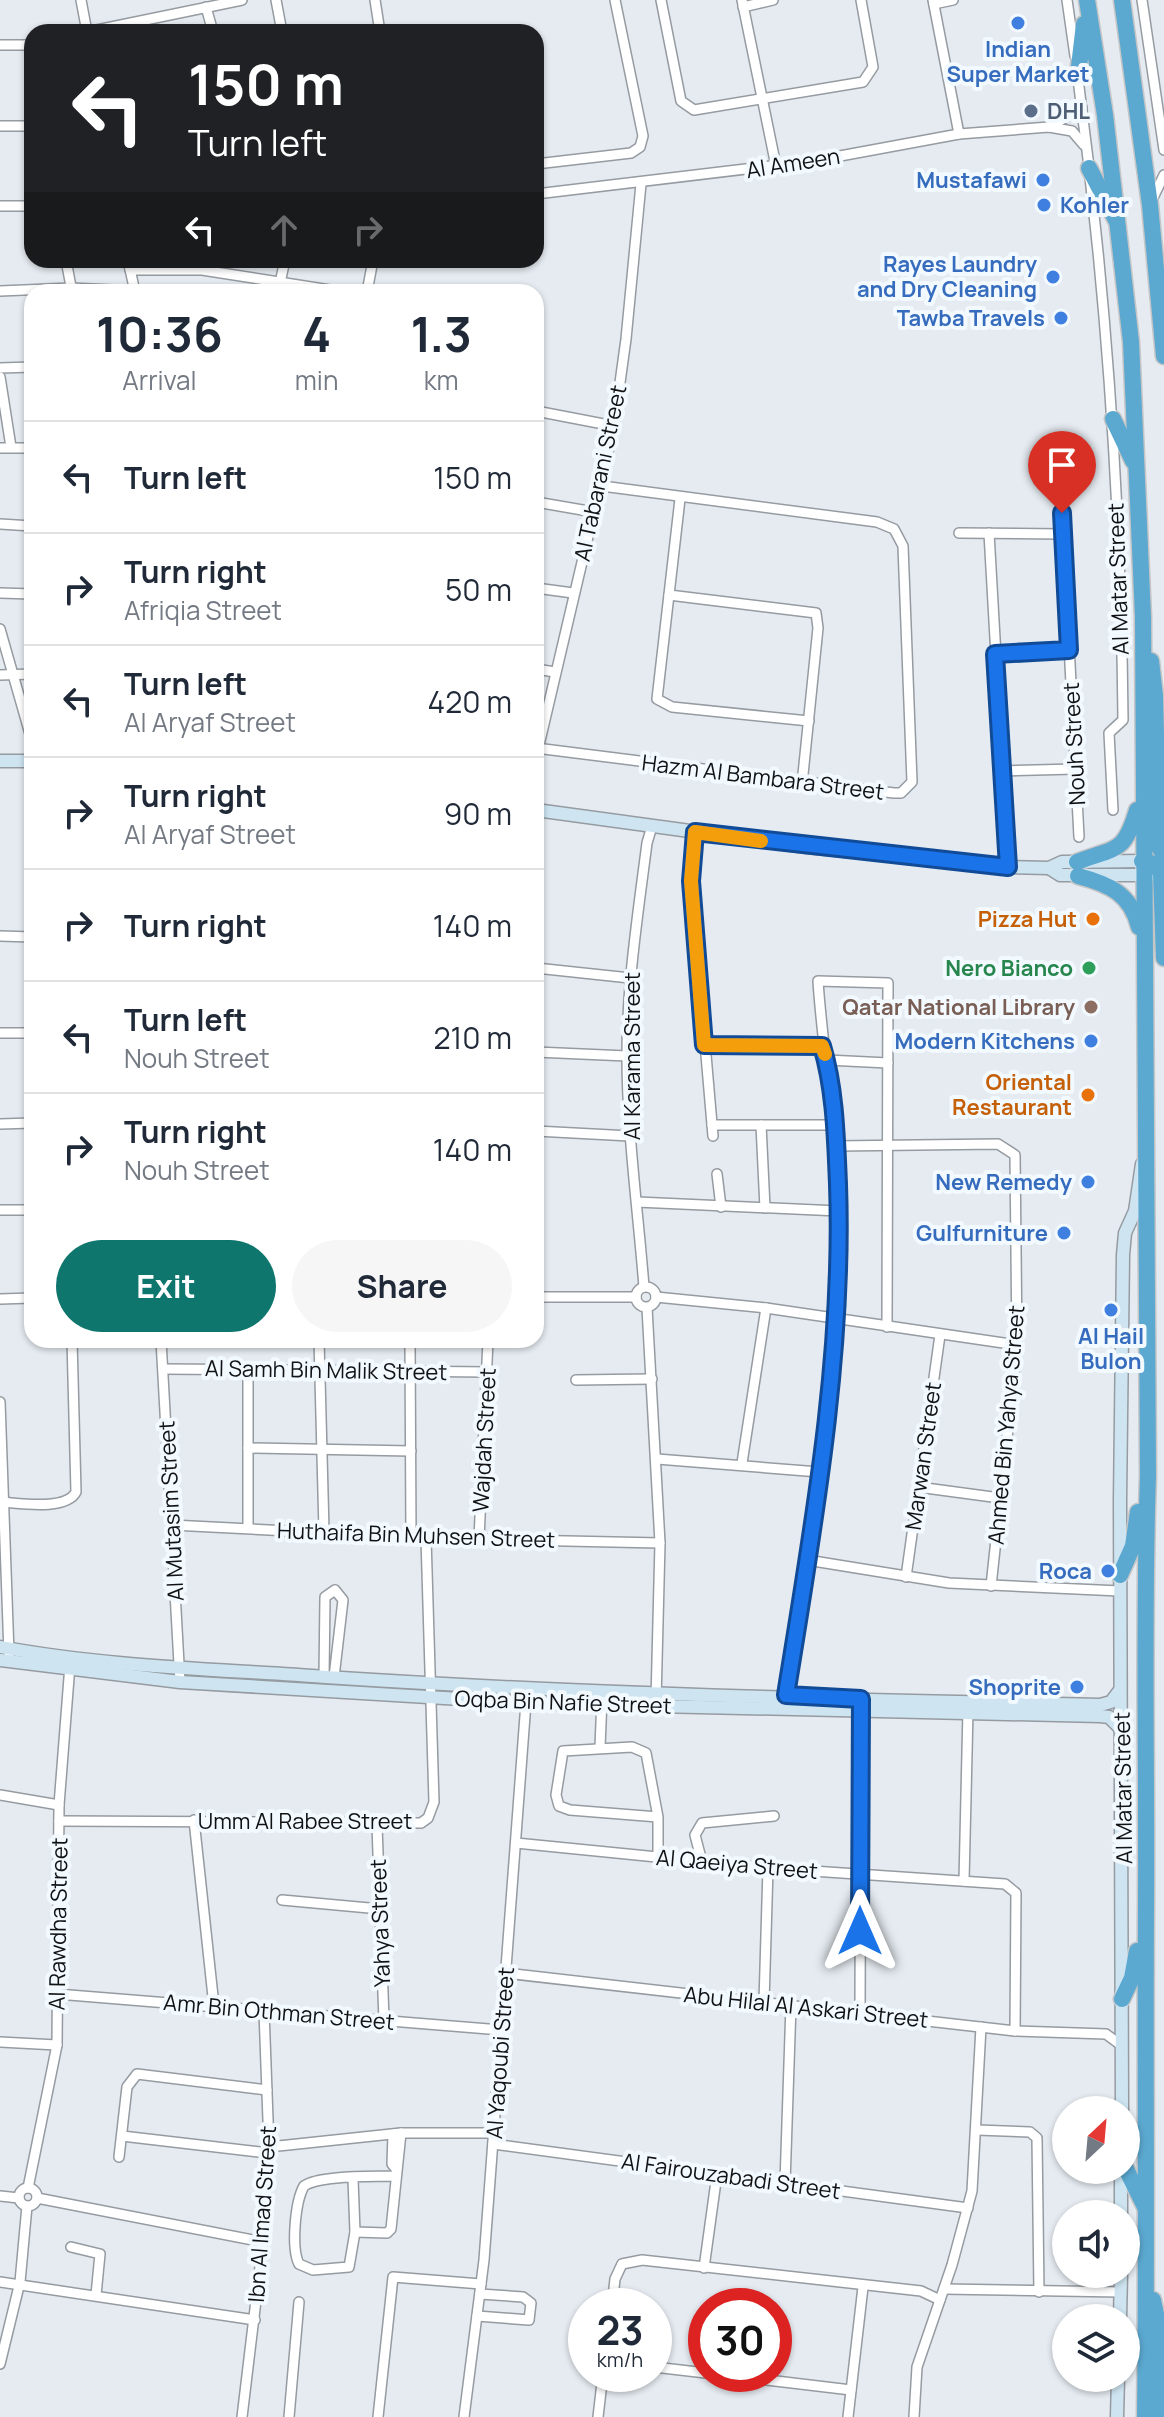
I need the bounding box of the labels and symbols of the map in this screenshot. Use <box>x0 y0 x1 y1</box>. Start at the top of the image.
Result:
marker: Indian Super Market <box>1009 14 1027 32</box>
place label: Indian Super Market <box>947 34 1089 89</box>
place label: DHL <box>1047 96 1090 126</box>
marker: DHL <box>1022 102 1040 120</box>
street label: Al Ameen <box>744 141 842 185</box>
place label: Mustafawi <box>916 165 1027 195</box>
marker: Mustafawi <box>1034 171 1052 189</box>
place label: Kohler <box>1060 190 1129 220</box>
marker: Kohler <box>1035 196 1053 214</box>
place label: Rayes Laundry and Dry Cleaning <box>857 249 1038 304</box>
marker: Rayes Laundry and Dry Cleaning <box>1044 268 1062 286</box>
place label: Tawba Travels <box>897 303 1045 333</box>
marker: Tawba Travels <box>1052 309 1070 327</box>
street label: Al Tabarani Street <box>567 382 633 564</box>
pin <box>1028 431 1096 513</box>
street label: Al Matar Street <box>1100 502 1136 656</box>
street label: Nouh Street <box>1056 682 1092 806</box>
street label: Hazm Al Bambara Street <box>640 747 886 807</box>
place label: Pizza Hut <box>978 904 1077 934</box>
marker: Pizza Hut <box>1084 910 1102 928</box>
place label: Nero Bianco <box>945 953 1073 983</box>
marker: Nero Bianco <box>1080 959 1098 977</box>
street label: Al Karama Street <box>617 972 647 1140</box>
place label: Qatar National Library <box>842 992 1076 1022</box>
marker: Qatar National Library <box>1082 998 1100 1016</box>
place label: Modern Kitchens <box>895 1026 1075 1056</box>
marker: Modern Kitchens <box>1082 1032 1100 1050</box>
place label: Oriental Restaurant <box>952 1067 1072 1122</box>
marker: Oriental Restaurant <box>1079 1086 1097 1104</box>
place label: New Remedy <box>935 1167 1073 1197</box>
marker: New Remedy <box>1079 1173 1097 1191</box>
place label: Gulfurniture <box>916 1218 1048 1248</box>
marker: Gulfurniture <box>1055 1224 1073 1242</box>
marker: Al Hail Bulon <box>1102 1301 1120 1319</box>
street label: Ahmed Bin Yahya Street <box>981 1304 1031 1546</box>
place label: Al Hail Bulon <box>1078 1321 1144 1376</box>
street label: Al Samh Bin Malik Street <box>205 1353 448 1387</box>
street label: Wajdah Street <box>465 1367 503 1513</box>
street label: Marwan Street <box>898 1380 948 1532</box>
street label: Al Mutasim Street <box>151 1420 191 1602</box>
street label: Huthaifa Bin Muhsen Street <box>276 1515 556 1555</box>
place label: Roca <box>1039 1556 1092 1586</box>
marker: Roca <box>1099 1562 1117 1580</box>
place label: Shoprite <box>969 1672 1061 1702</box>
marker: Shoprite <box>1068 1678 1086 1696</box>
street label: Oqba Bin Nafie Street <box>454 1683 672 1721</box>
street label: Al Matar Street <box>1107 1711 1139 1864</box>
street label: Umm Al Rabee Street <box>198 1806 412 1836</box>
street label: Al Rawdha Street <box>41 1837 75 2011</box>
street label: Al Qaeiya Street <box>655 1842 819 1886</box>
street label: Yahya Street <box>363 1858 397 1988</box>
position arrow <box>818 1889 902 1973</box>
street label: Al Yaqoubi Street <box>479 1966 521 2140</box>
street label: Abu Hilal Al Askari Street <box>682 1979 930 2035</box>
street label: Amr Bin Othman Street <box>162 1987 396 2037</box>
north arrow <box>1052 2096 1140 2184</box>
street label: Ibn Al Imad Street <box>241 2124 283 2303</box>
street label: Al Fairouzabadi Street <box>620 2146 843 2206</box>
speed limit sign: 30 <box>688 2288 792 2392</box>

